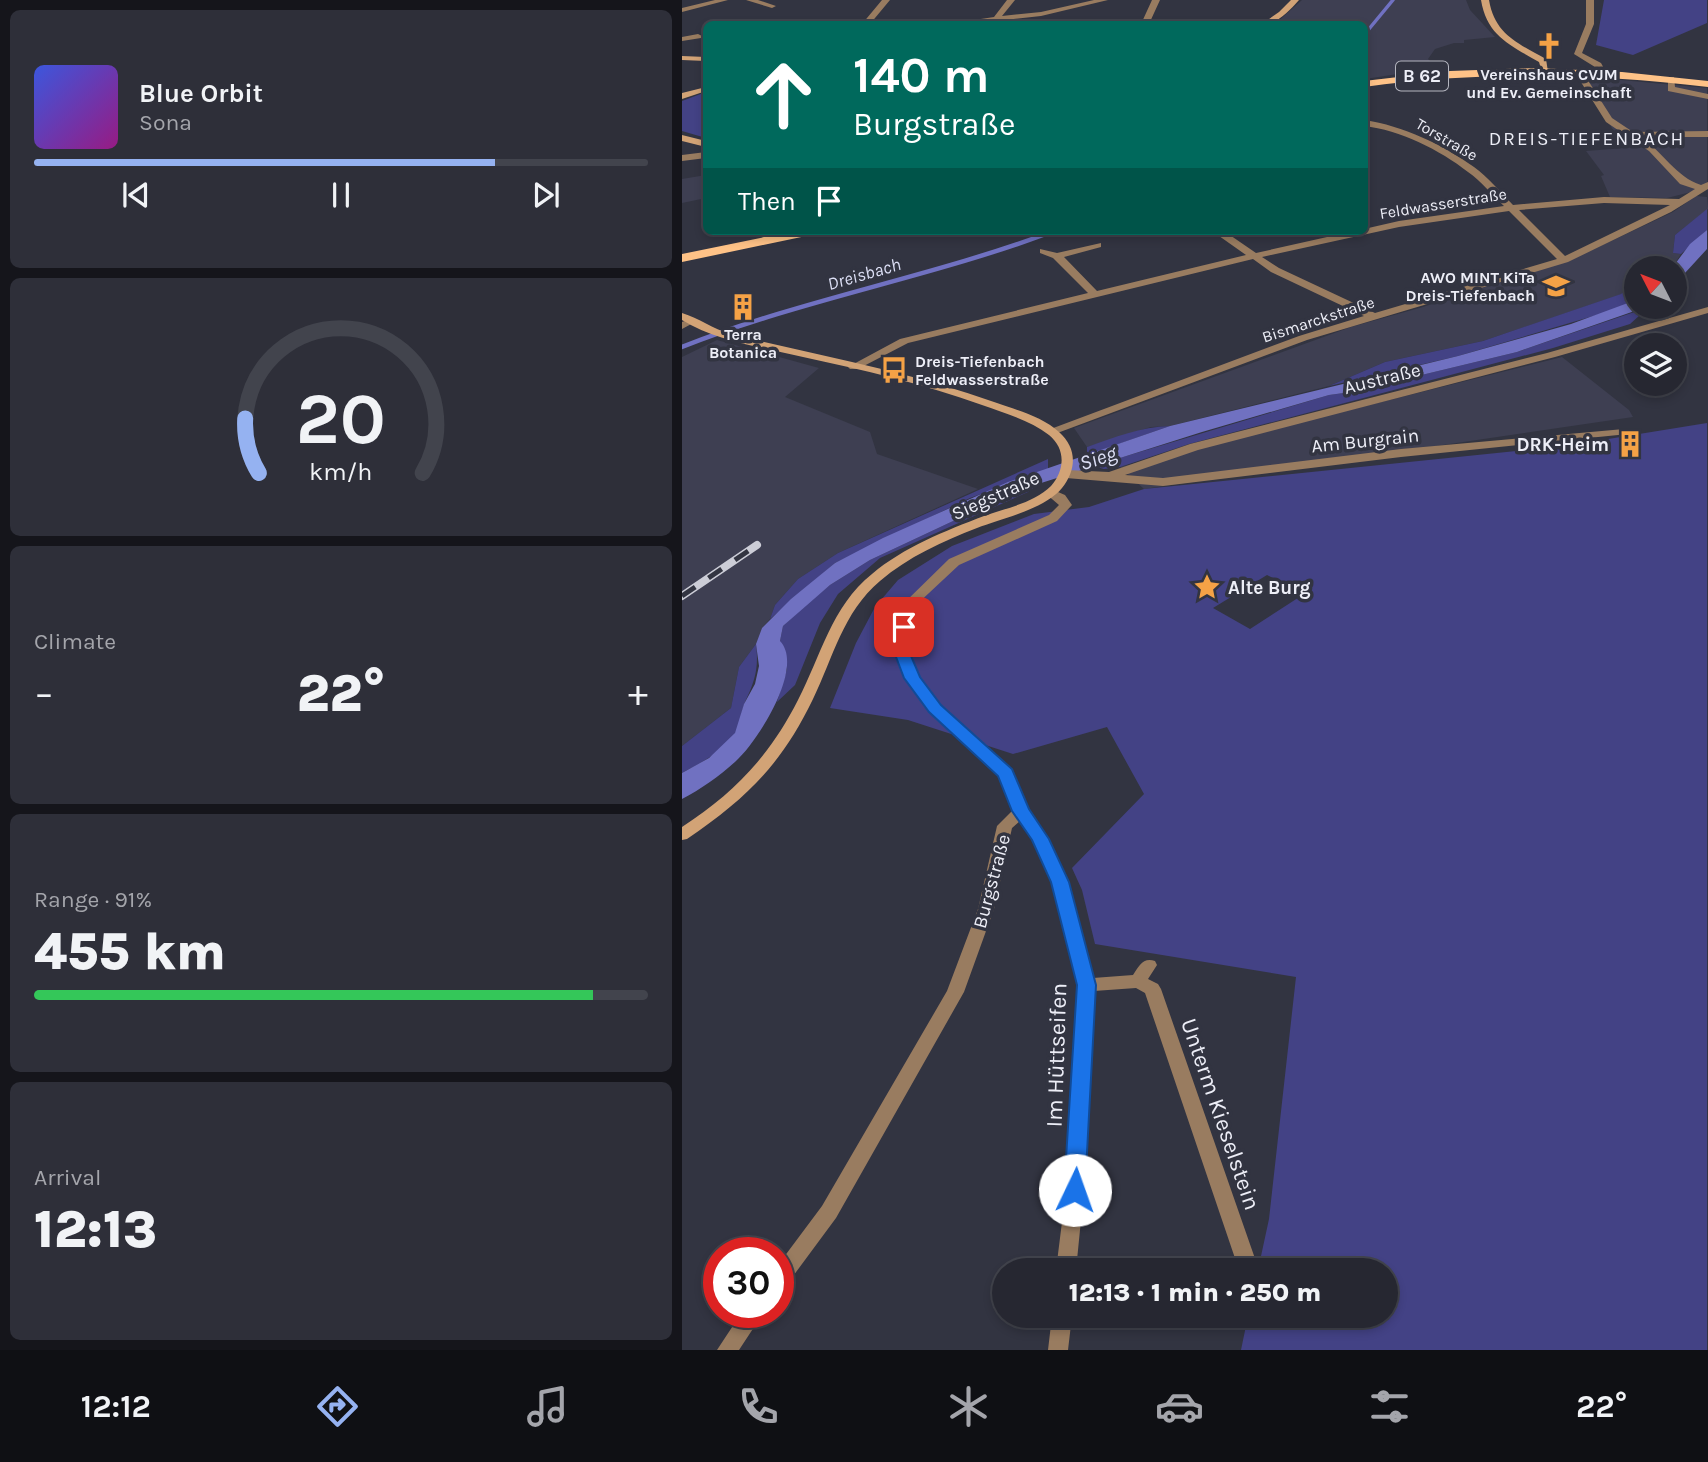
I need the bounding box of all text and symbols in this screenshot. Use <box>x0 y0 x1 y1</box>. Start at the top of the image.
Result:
church icon: Vereinshaus CVJM und Ev. Gemeinschaft <box>1534 31 1564 61</box>
text: 140 m <box>853 47 990 104</box>
icon: ahead <box>738 49 829 140</box>
road number: B 62 <box>1396 62 1448 90</box>
place label: Vereinshaus CVJM und Ev. Gemeinschaft <box>1466 65 1632 102</box>
text: Blue Orbit <box>139 78 263 109</box>
text: Burgstraße <box>853 106 1015 143</box>
text: Sona <box>139 109 192 136</box>
street label: Torstraße <box>1412 114 1481 165</box>
district label: DREIS-TIEFENBACH <box>1489 128 1685 150</box>
icon: previous <box>117 176 155 214</box>
icon: pause <box>322 176 360 214</box>
icon: next <box>527 176 565 214</box>
icon: arrive <box>810 182 848 220</box>
street label: Feldwasserstraße <box>1378 184 1508 223</box>
text: Then <box>738 186 796 217</box>
water label: Dreisbach <box>825 253 903 295</box>
north arrow <box>1624 256 1686 318</box>
map controls <box>1624 256 1687 396</box>
place label: AWO MINT KiTa Dreis-Tiefenbach <box>1405 268 1535 305</box>
school or university icon: AWO MINT KiTa Dreis-Tiefenbach <box>1541 271 1571 301</box>
building icon: Terra Botanica <box>728 292 758 322</box>
street label: Bismarckstraße <box>1260 292 1377 347</box>
place label: Terra Botanica <box>709 325 777 362</box>
button: layers <box>1624 333 1687 396</box>
place label: Dreis-Tiefenbach Feldwasserstraße <box>915 352 1049 389</box>
bus stop icon: Dreis-Tiefenbach Feldwasserstraße <box>879 355 909 385</box>
street label: Austraße <box>1342 359 1423 399</box>
text: 20 <box>296 376 386 461</box>
street label: Am Burgrain <box>1310 424 1420 458</box>
building icon: DRK-Heim <box>1615 429 1645 459</box>
place label: DRK-Heim <box>1516 434 1609 456</box>
water label: Sieg <box>1076 440 1121 475</box>
text: km/h <box>309 457 373 486</box>
street label: Siegstraße <box>948 467 1043 525</box>
place icon: Alte Burg <box>1192 572 1222 602</box>
place label: Alte Burg <box>1228 577 1311 599</box>
pin <box>874 597 934 657</box>
icon: arrive <box>885 608 923 646</box>
text: Climate <box>34 628 116 655</box>
text: 22° <box>297 663 385 724</box>
text: − <box>34 671 54 716</box>
text: + <box>628 671 648 716</box>
street label: Burgstraße <box>969 832 1015 931</box>
text: Range · 91% <box>34 886 152 913</box>
text: 455 km <box>34 921 226 982</box>
street label: Im Hüttseifen <box>1040 982 1073 1128</box>
street label: Unterm Kieselstein <box>1175 1015 1266 1214</box>
position arrow <box>1038 1153 1112 1227</box>
text: Arrival <box>34 1164 101 1191</box>
text: 12:13 <box>34 1199 157 1260</box>
speed limit sign: 30 <box>703 1237 794 1328</box>
text: 12:13 · 1 min · 250 m <box>1069 1277 1321 1308</box>
icon: directions <box>313 1382 362 1431</box>
icon: music <box>523 1382 572 1431</box>
icon: phone <box>734 1382 783 1431</box>
icon: climate <box>944 1382 993 1431</box>
icon: car <box>1155 1382 1204 1431</box>
icon: filters <box>1365 1382 1414 1431</box>
text: 12:12 <box>81 1388 151 1425</box>
text: 22° <box>1576 1388 1627 1425</box>

